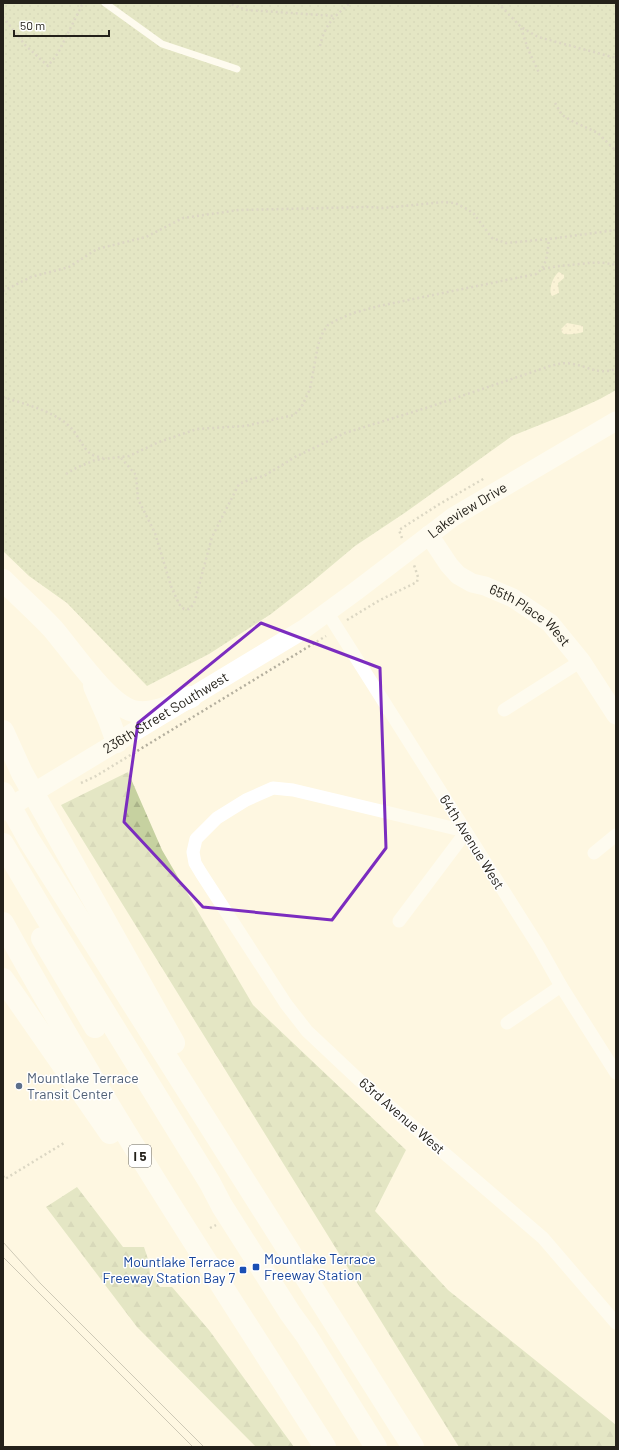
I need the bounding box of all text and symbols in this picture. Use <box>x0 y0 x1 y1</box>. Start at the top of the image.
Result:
scale bar <box>14 12 109 38</box>
text: 50 m <box>20 18 45 32</box>
street label: Lakeview Drive <box>424 478 510 541</box>
street label: 65th Place West <box>487 580 574 649</box>
street label: 236th Street Southwest <box>100 668 231 757</box>
street label: 64th Avenue West <box>436 791 508 892</box>
place label: Mountlake Terrace Transit Center <box>27 1069 139 1102</box>
street label: 63rd Avenue West <box>356 1074 449 1157</box>
marker: Mountlake Terrace Transit Center <box>14 1081 24 1091</box>
road number: I 5 <box>129 1145 151 1167</box>
place label: Mountlake Terrace Freeway Station <box>264 1250 376 1283</box>
place label: Mountlake Terrace Freeway Station Bay 7 <box>103 1253 235 1286</box>
marker: Mountlake Terrace Freeway Station <box>251 1262 261 1272</box>
marker: Mountlake Terrace Freeway Station Bay 7 <box>238 1265 248 1275</box>

